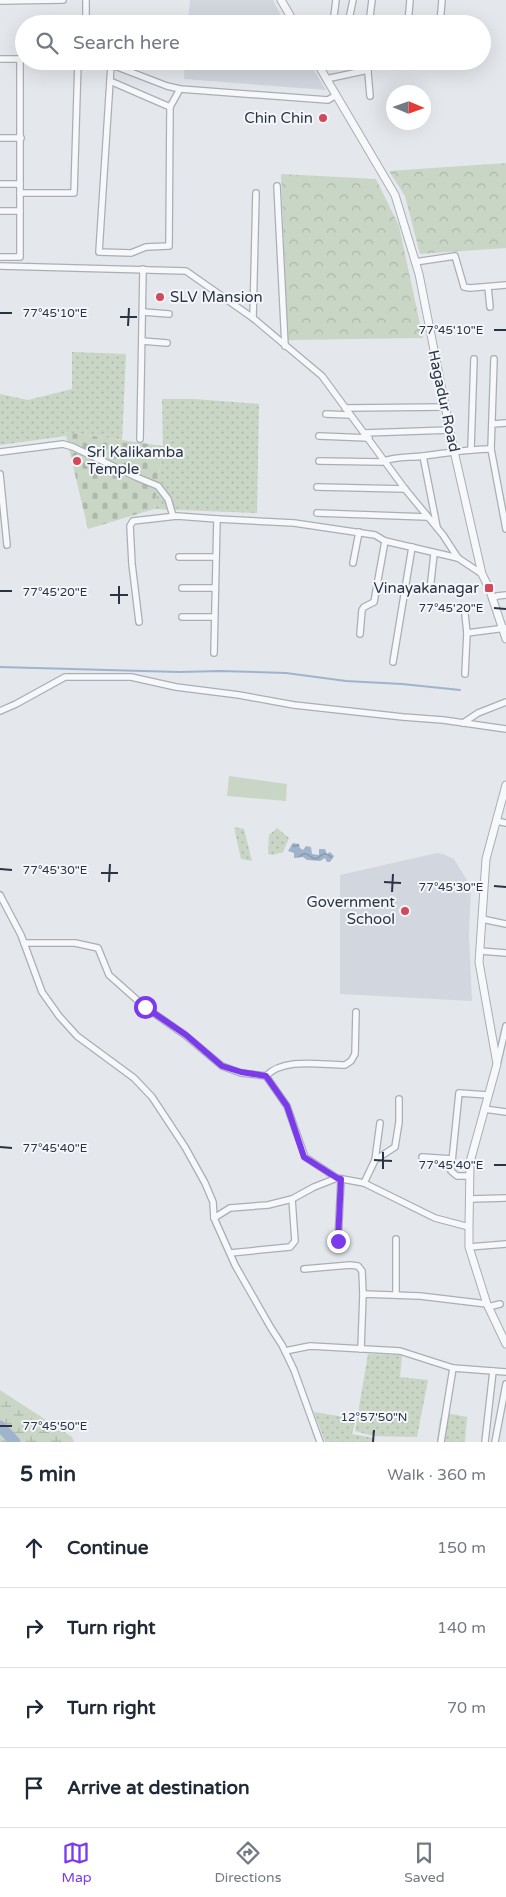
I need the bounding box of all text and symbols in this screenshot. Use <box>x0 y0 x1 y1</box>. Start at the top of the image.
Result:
search box <box>15 15 491 70</box>
icon: search <box>33 29 61 57</box>
text: Search here <box>73 32 180 54</box>
north arrow <box>386 85 431 130</box>
place label: Chin Chin <box>244 109 313 127</box>
marker: Chin Chin <box>317 112 329 124</box>
place label: SLV Mansion <box>170 288 263 306</box>
marker: SLV Mansion <box>154 291 166 303</box>
text: 77°45'10"E <box>23 306 88 320</box>
text: 77°45'10"E <box>419 323 484 337</box>
street label: Hagadur Road <box>424 348 464 454</box>
place label: Sri Kalikamba Temple <box>87 443 184 478</box>
marker: Sri Kalikamba Temple <box>71 455 83 467</box>
place label: Vinayakanagar <box>374 579 479 597</box>
marker: Vinayakanagar <box>483 582 495 594</box>
text: 77°45'20"E <box>23 585 88 599</box>
text: 77°45'20"E <box>419 601 484 615</box>
text: 77°45'30"E <box>23 863 88 877</box>
text: 77°45'30"E <box>419 880 484 894</box>
place label: Government School <box>306 893 395 928</box>
marker: Government School <box>399 905 411 917</box>
route start <box>134 996 157 1019</box>
text: 77°45'40"E <box>23 1141 88 1155</box>
text: 77°45'40"E <box>419 1158 484 1172</box>
route end <box>327 1230 350 1253</box>
text: 12°57'50"N <box>341 1410 408 1424</box>
text: 77°45'50"E <box>23 1419 88 1433</box>
text: 5 min <box>20 1462 76 1487</box>
text: Walk · 360 m <box>387 1465 486 1485</box>
icon: ahead <box>20 1534 48 1562</box>
text: Continue <box>67 1537 149 1559</box>
text: 150 m <box>437 1538 486 1558</box>
icon: right <box>20 1614 48 1642</box>
text: Turn right <box>67 1617 155 1639</box>
text: 140 m <box>437 1618 486 1638</box>
icon: right <box>20 1694 48 1722</box>
text: Turn right <box>67 1697 155 1719</box>
text: 70 m <box>447 1698 486 1718</box>
icon: arrive <box>20 1774 48 1802</box>
text: Arrive at destination <box>67 1777 250 1799</box>
tab: Map <box>61 1839 92 1886</box>
tab: Directions <box>214 1839 281 1886</box>
tab: Saved <box>404 1839 445 1886</box>

